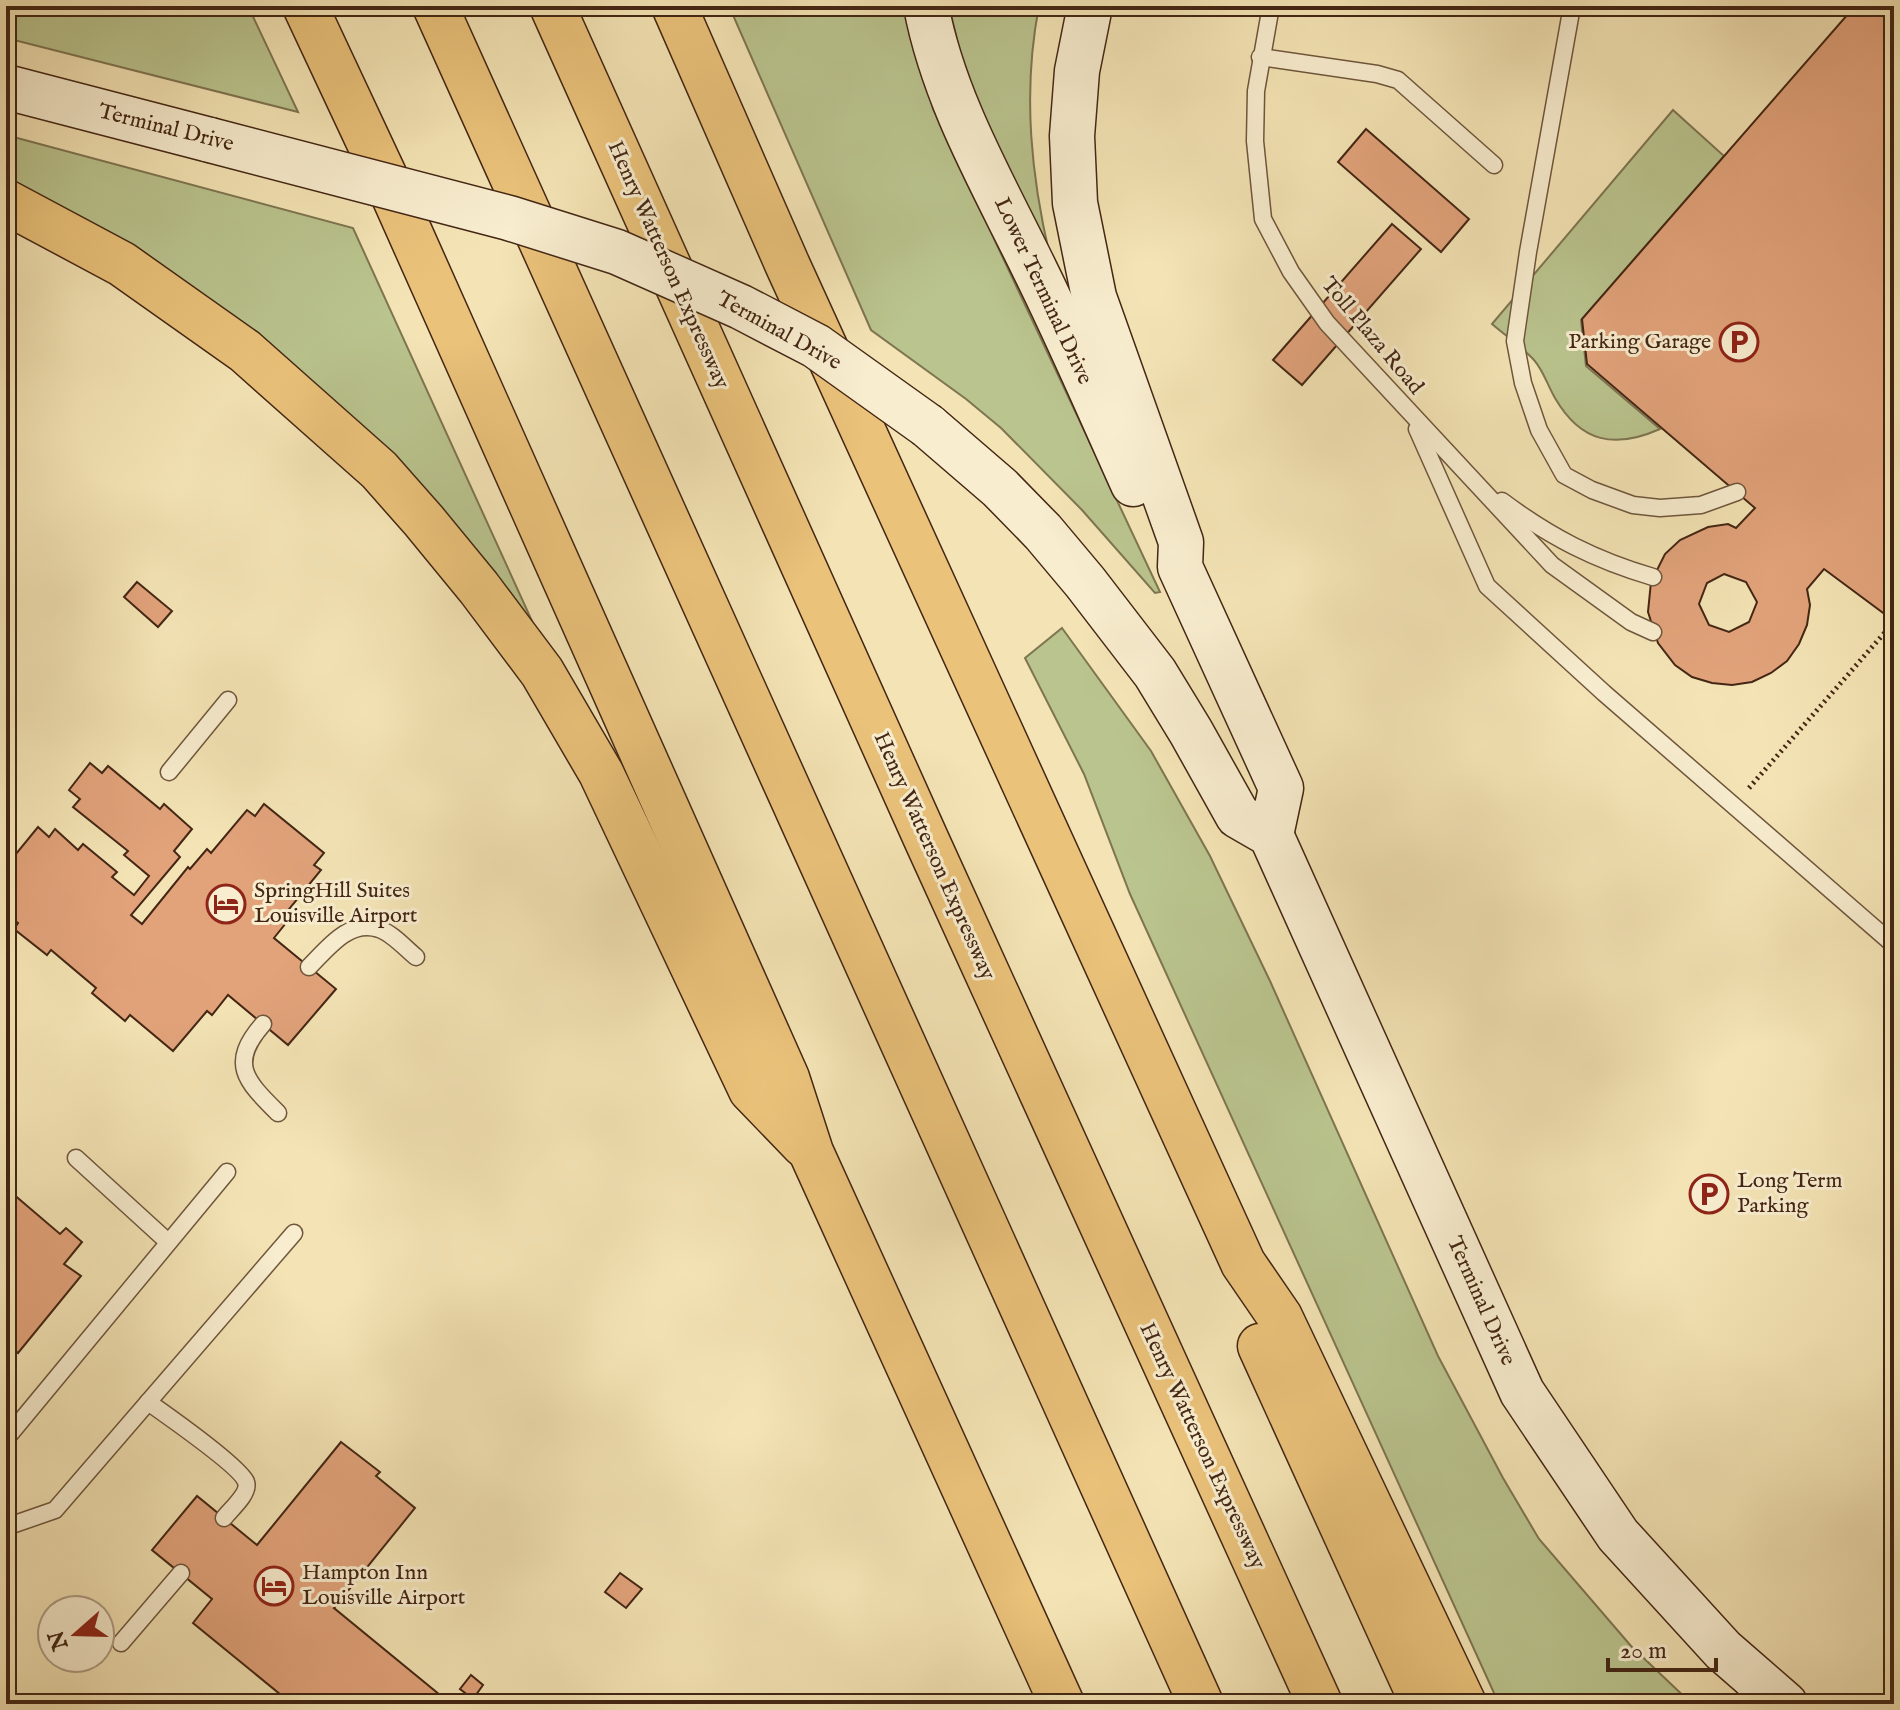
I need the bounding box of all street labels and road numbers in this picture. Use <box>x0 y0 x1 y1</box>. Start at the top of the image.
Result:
street label: Terminal Drive <box>95 98 237 158</box>
street label: Henry Watterson Expressway <box>601 137 735 394</box>
street label: Lower Terminal Drive <box>987 193 1099 389</box>
street label: Toll Plaza Road <box>1315 271 1430 401</box>
street label: Terminal Drive <box>712 285 846 377</box>
street label: Henry Watterson Expressway <box>867 728 1001 985</box>
street label: Terminal Drive <box>1440 1232 1522 1370</box>
street label: Henry Watterson Expressway <box>1133 1318 1272 1574</box>

